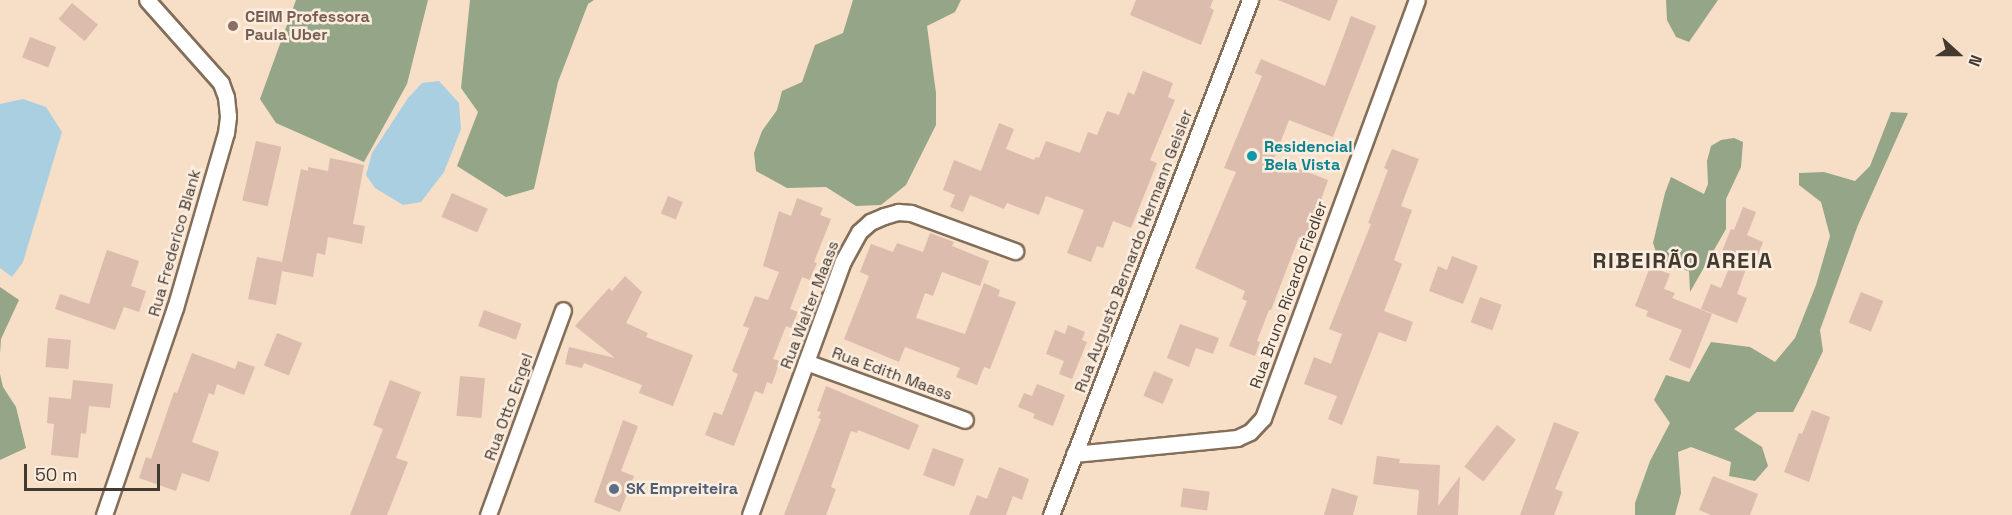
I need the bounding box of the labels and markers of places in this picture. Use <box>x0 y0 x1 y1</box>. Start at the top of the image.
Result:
place label: CEIM Professora Paula Uber <box>245 7 370 45</box>
marker: CEIM Professora Paula Uber <box>226 19 240 33</box>
place label: Residencial Bela Vista <box>1264 137 1352 175</box>
marker: Residencial Bela Vista <box>1245 149 1259 163</box>
place label: SK Empreiteira <box>626 479 738 499</box>
marker: SK Empreiteira <box>607 482 621 496</box>

